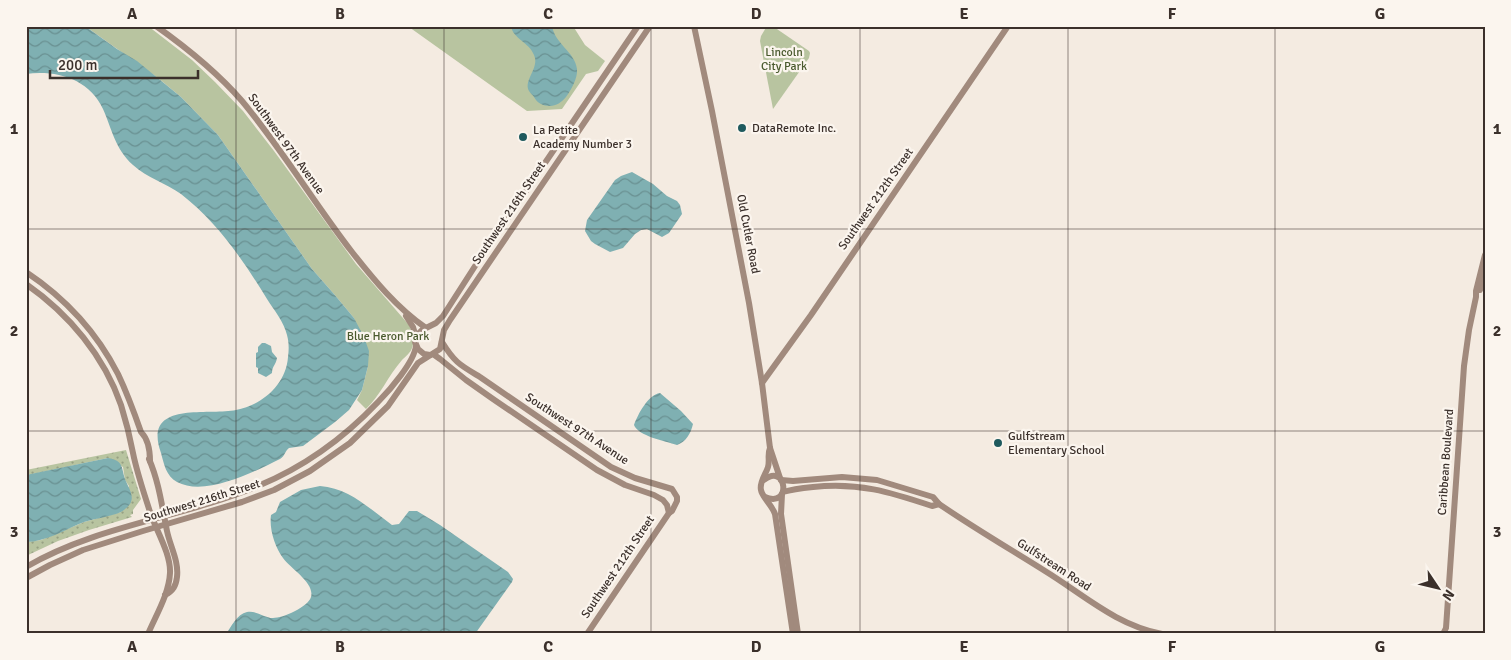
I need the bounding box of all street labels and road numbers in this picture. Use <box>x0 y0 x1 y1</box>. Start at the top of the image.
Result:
street label: Southwest 97th Avenue <box>245 91 327 197</box>
street label: Southwest 212th Street <box>835 145 917 253</box>
street label: Southwest 216th Street <box>469 159 549 267</box>
street label: Old Cutler Road <box>733 193 763 275</box>
street label: Southwest 97th Avenue <box>522 390 632 468</box>
street label: Caribbean Boulevard <box>1435 408 1457 516</box>
street label: Southwest 216th Street <box>142 476 262 526</box>
street label: Southwest 212th Street <box>578 513 658 621</box>
street label: Gulfstream Road <box>1014 535 1094 595</box>

